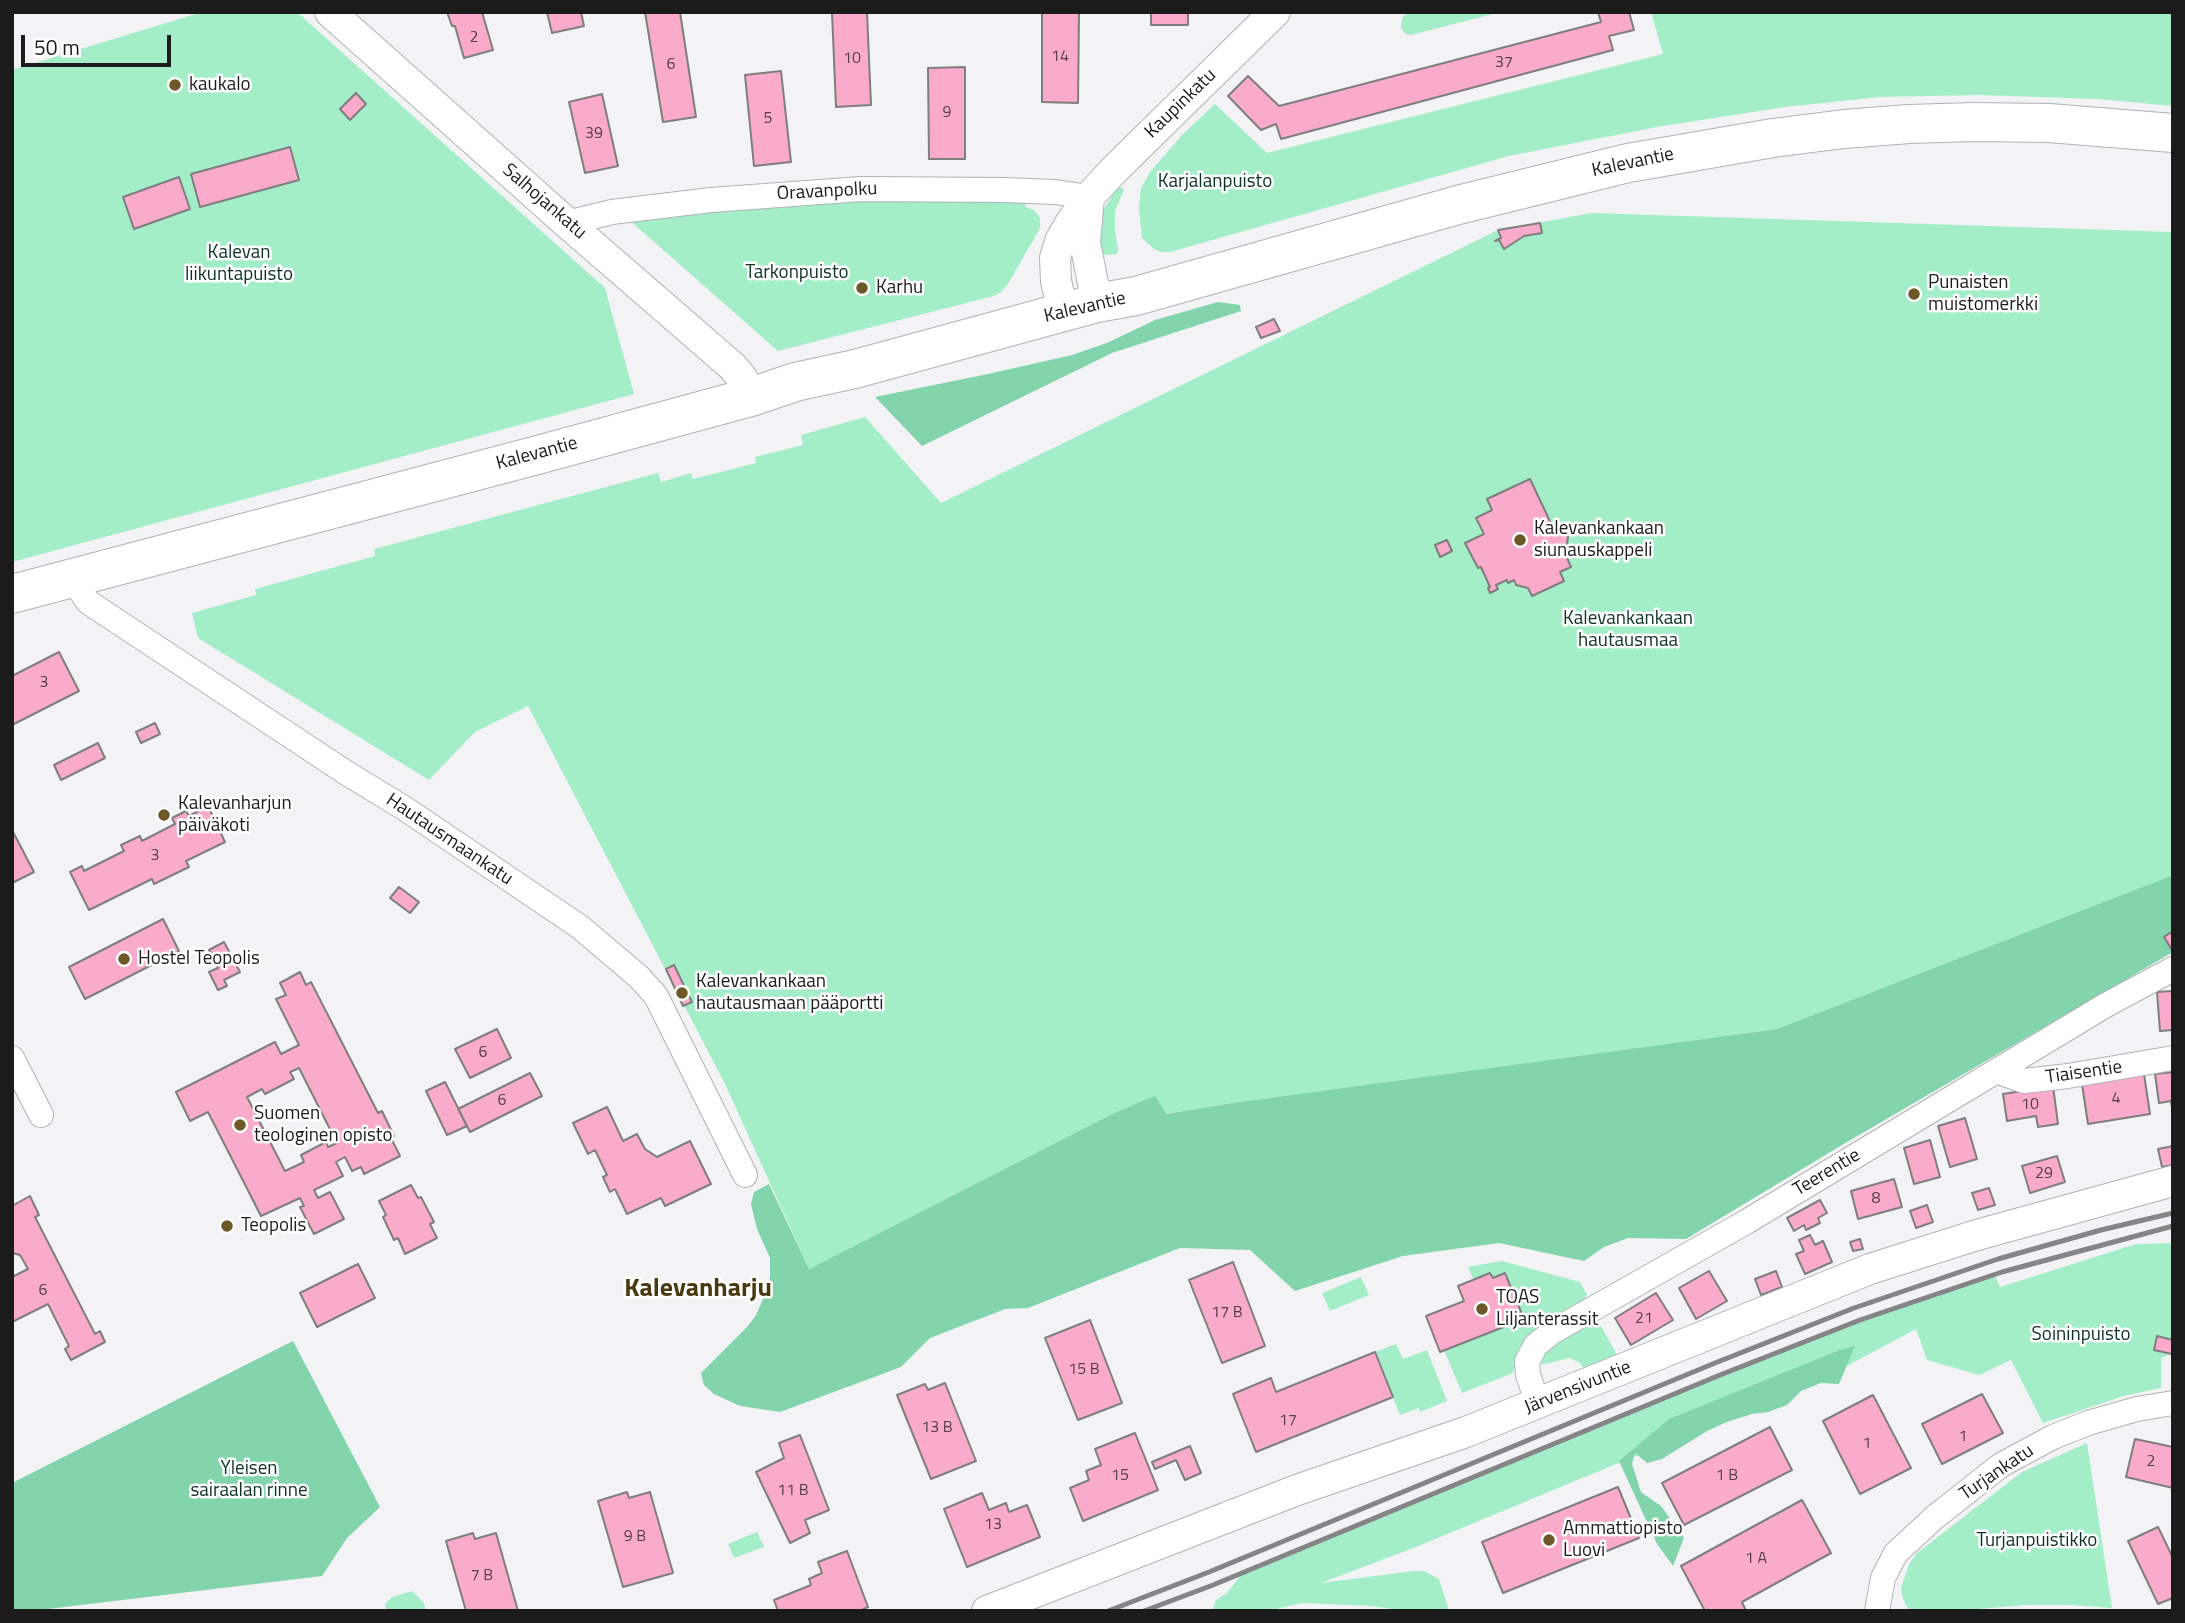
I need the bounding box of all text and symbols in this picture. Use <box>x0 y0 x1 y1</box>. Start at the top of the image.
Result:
scale bar <box>24 21 175 65</box>
house number: 2 <box>470 28 478 48</box>
text: 50 m <box>34 31 80 63</box>
house number: 14 <box>1051 47 1069 67</box>
house number: 10 <box>843 49 861 69</box>
house number: 37 <box>1495 53 1513 73</box>
house number: 6 <box>667 55 675 75</box>
street label: Kaupinkatu <box>1141 64 1221 144</box>
place label: kaukalo <box>189 74 251 96</box>
marker: kaukalo <box>167 77 183 93</box>
house number: 9 <box>943 103 951 123</box>
house number: 5 <box>764 109 772 129</box>
house number: 39 <box>585 124 603 144</box>
street label: Kalevantie <box>1590 143 1676 183</box>
street label: Salhojankatu <box>497 159 591 245</box>
park label: Karjalanpuisto <box>1158 171 1272 193</box>
street label: Oravanpolku <box>776 178 878 206</box>
park label: Kalevan liikuntapuisto <box>185 242 293 286</box>
park label: Tarkonpuisto <box>745 262 849 284</box>
place label: Punaisten muistomerkki <box>1928 272 2038 316</box>
place label: Karhu <box>876 277 923 299</box>
marker: Karhu <box>854 280 870 296</box>
marker: Punaisten muistomerkki <box>1906 286 1922 302</box>
street label: Kalevantie <box>1042 288 1128 328</box>
street label: Kalevantie <box>494 432 580 476</box>
place label: Kalevankankaan siunauskappeli <box>1534 518 1664 562</box>
marker: Kalevankankaan siunauskappeli <box>1512 532 1528 548</box>
park label: Kalevankankaan hautausmaa <box>1563 608 1693 652</box>
house number: 3 <box>40 673 48 693</box>
street label: Hautausmaankatu <box>381 789 517 891</box>
place label: Kalevanharjun päiväkoti <box>178 793 292 837</box>
marker: Kalevanharjun päiväkoti <box>156 807 172 823</box>
house number: 3 <box>151 846 159 866</box>
place label: Hostel Teopolis <box>138 948 260 970</box>
marker: Hostel Teopolis <box>116 951 132 967</box>
place label: Kalevankankaan hautausmaan pääportti <box>696 971 883 1015</box>
marker: Kalevankankaan hautausmaan pääportti <box>674 985 690 1001</box>
house number: 6 <box>479 1043 487 1063</box>
street label: Tiaisentie <box>2044 1056 2124 1090</box>
house number: 4 <box>2112 1089 2120 1109</box>
house number: 6 <box>498 1091 506 1111</box>
house number: 10 <box>2021 1095 2039 1115</box>
place label: Suomen teologinen opisto <box>254 1103 393 1147</box>
marker: Suomen teologinen opisto <box>232 1117 248 1133</box>
street label: Teerentie <box>1789 1144 1865 1202</box>
house number: 29 <box>2035 1164 2053 1184</box>
house number: 8 <box>1872 1189 1880 1209</box>
place label: Teopolis <box>241 1215 306 1237</box>
marker: Teopolis <box>219 1218 235 1234</box>
district label: Kalevanharju <box>624 1274 772 1306</box>
house number: 6 <box>39 1281 47 1301</box>
place label: TOAS Liljanterassit <box>1496 1287 1598 1331</box>
marker: TOAS Liljanterassit <box>1474 1301 1490 1317</box>
house number: 17 B <box>1211 1303 1243 1323</box>
house number: 21 <box>1635 1309 1653 1329</box>
park label: Soininpuisto <box>2032 1324 2130 1346</box>
street label: Järvensivuntie <box>1521 1356 1635 1420</box>
house number: 15 B <box>1068 1360 1100 1380</box>
house number: 17 <box>1279 1411 1297 1431</box>
house number: 13 B <box>921 1418 953 1438</box>
house number: 1 <box>1959 1427 1967 1447</box>
house number: 1 <box>1863 1434 1871 1454</box>
street label: Turjankatu <box>1956 1440 2038 1506</box>
house number: 2 <box>2147 1452 2155 1472</box>
park label: Yleisen sairaalan rinne <box>190 1458 308 1502</box>
house number: 15 <box>1111 1466 1129 1486</box>
house number: 1 B <box>1716 1466 1738 1486</box>
house number: 11 B <box>777 1481 809 1501</box>
house number: 13 <box>984 1515 1002 1535</box>
place label: Ammattiopisto Luovi <box>1563 1518 1683 1562</box>
house number: 9 B <box>624 1527 646 1547</box>
park label: Turjanpuistikko <box>1977 1530 2097 1552</box>
marker: Ammattiopisto Luovi <box>1541 1532 1557 1548</box>
house number: 1 A <box>1745 1549 1767 1569</box>
house number: 7 B <box>471 1566 493 1586</box>

